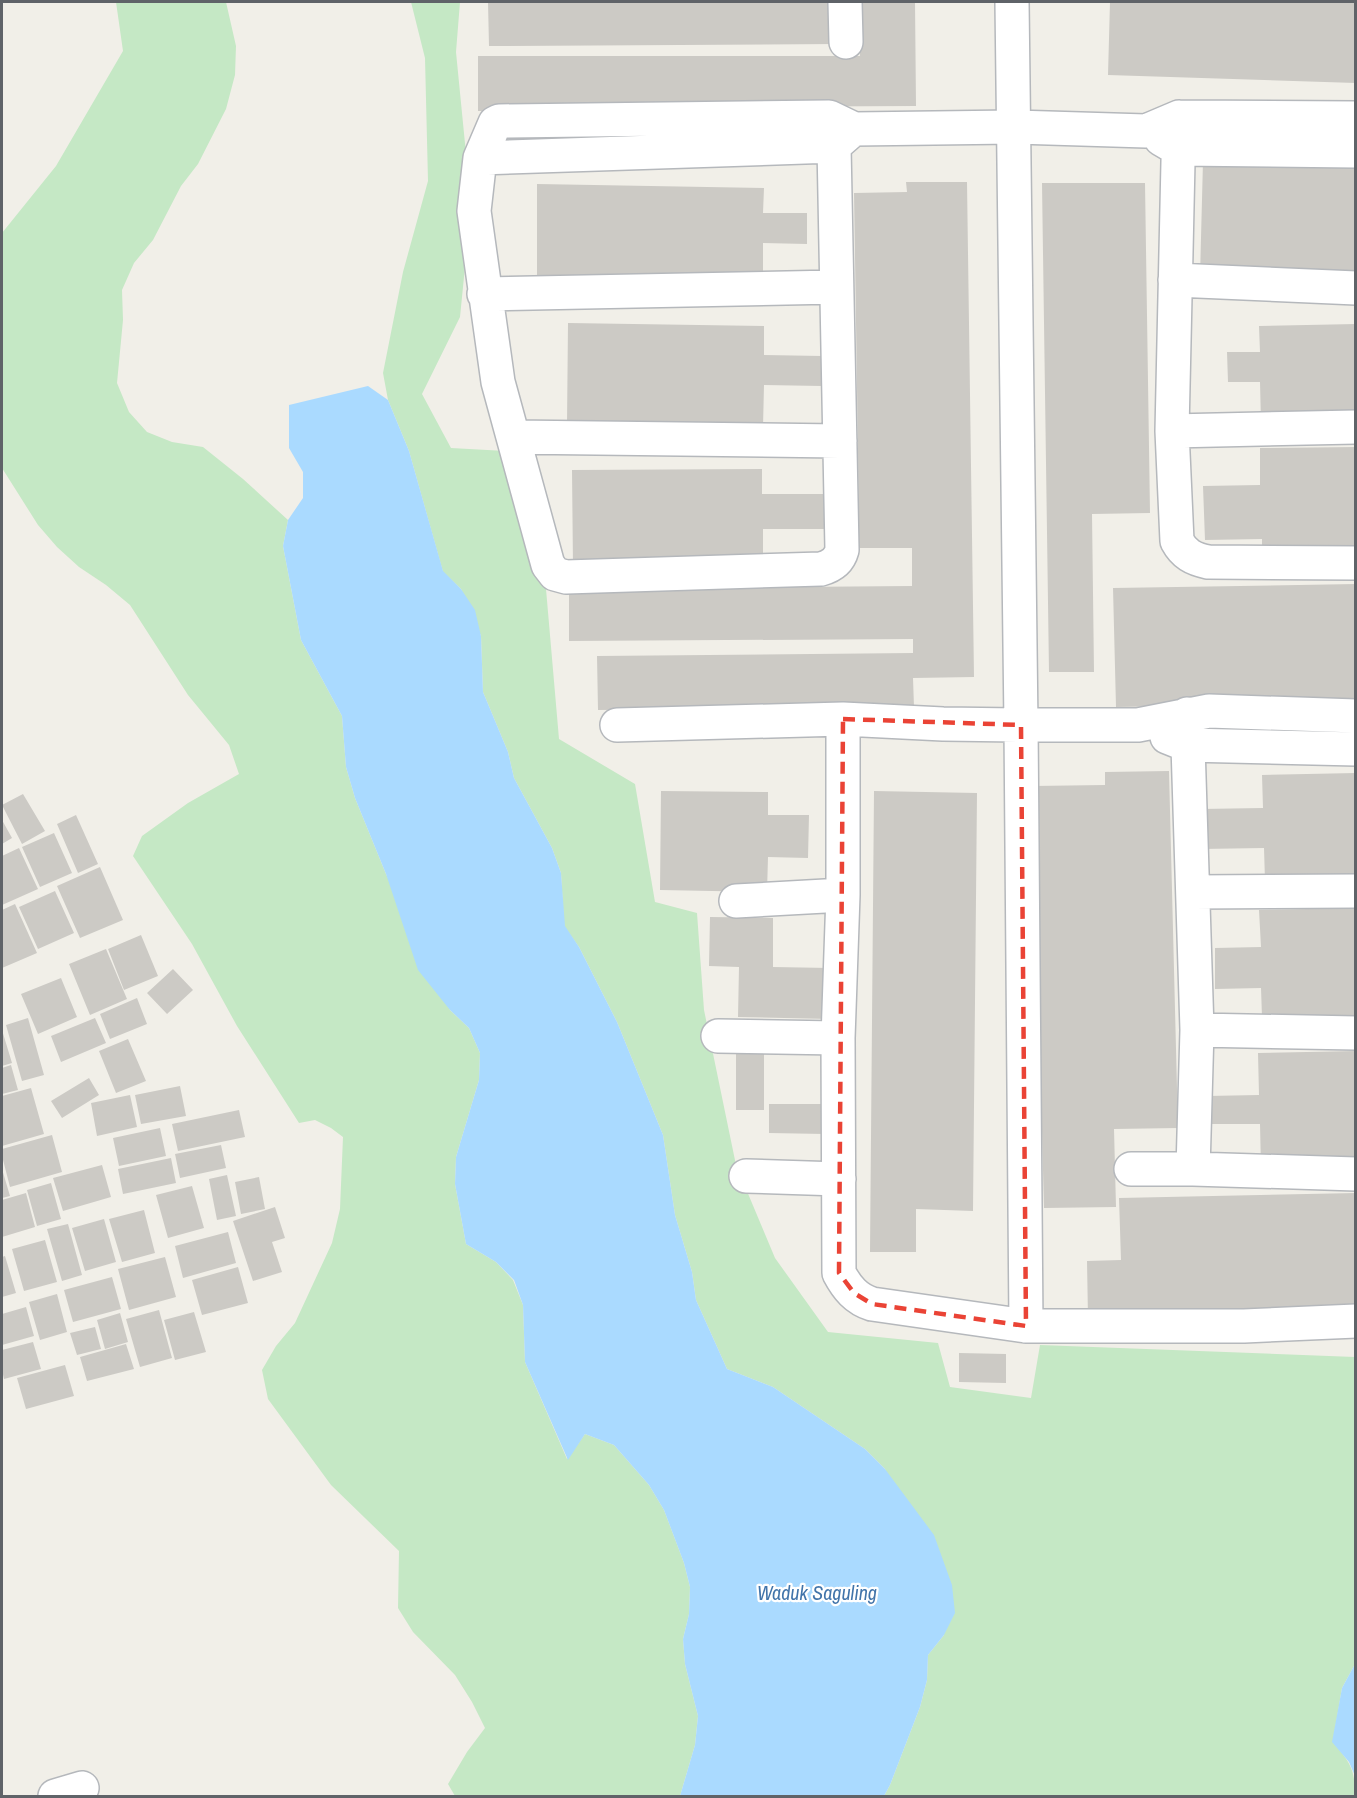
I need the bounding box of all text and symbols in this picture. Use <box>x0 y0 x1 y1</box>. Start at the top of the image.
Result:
water label: Waduk Saguling <box>757 1579 877 1606</box>

